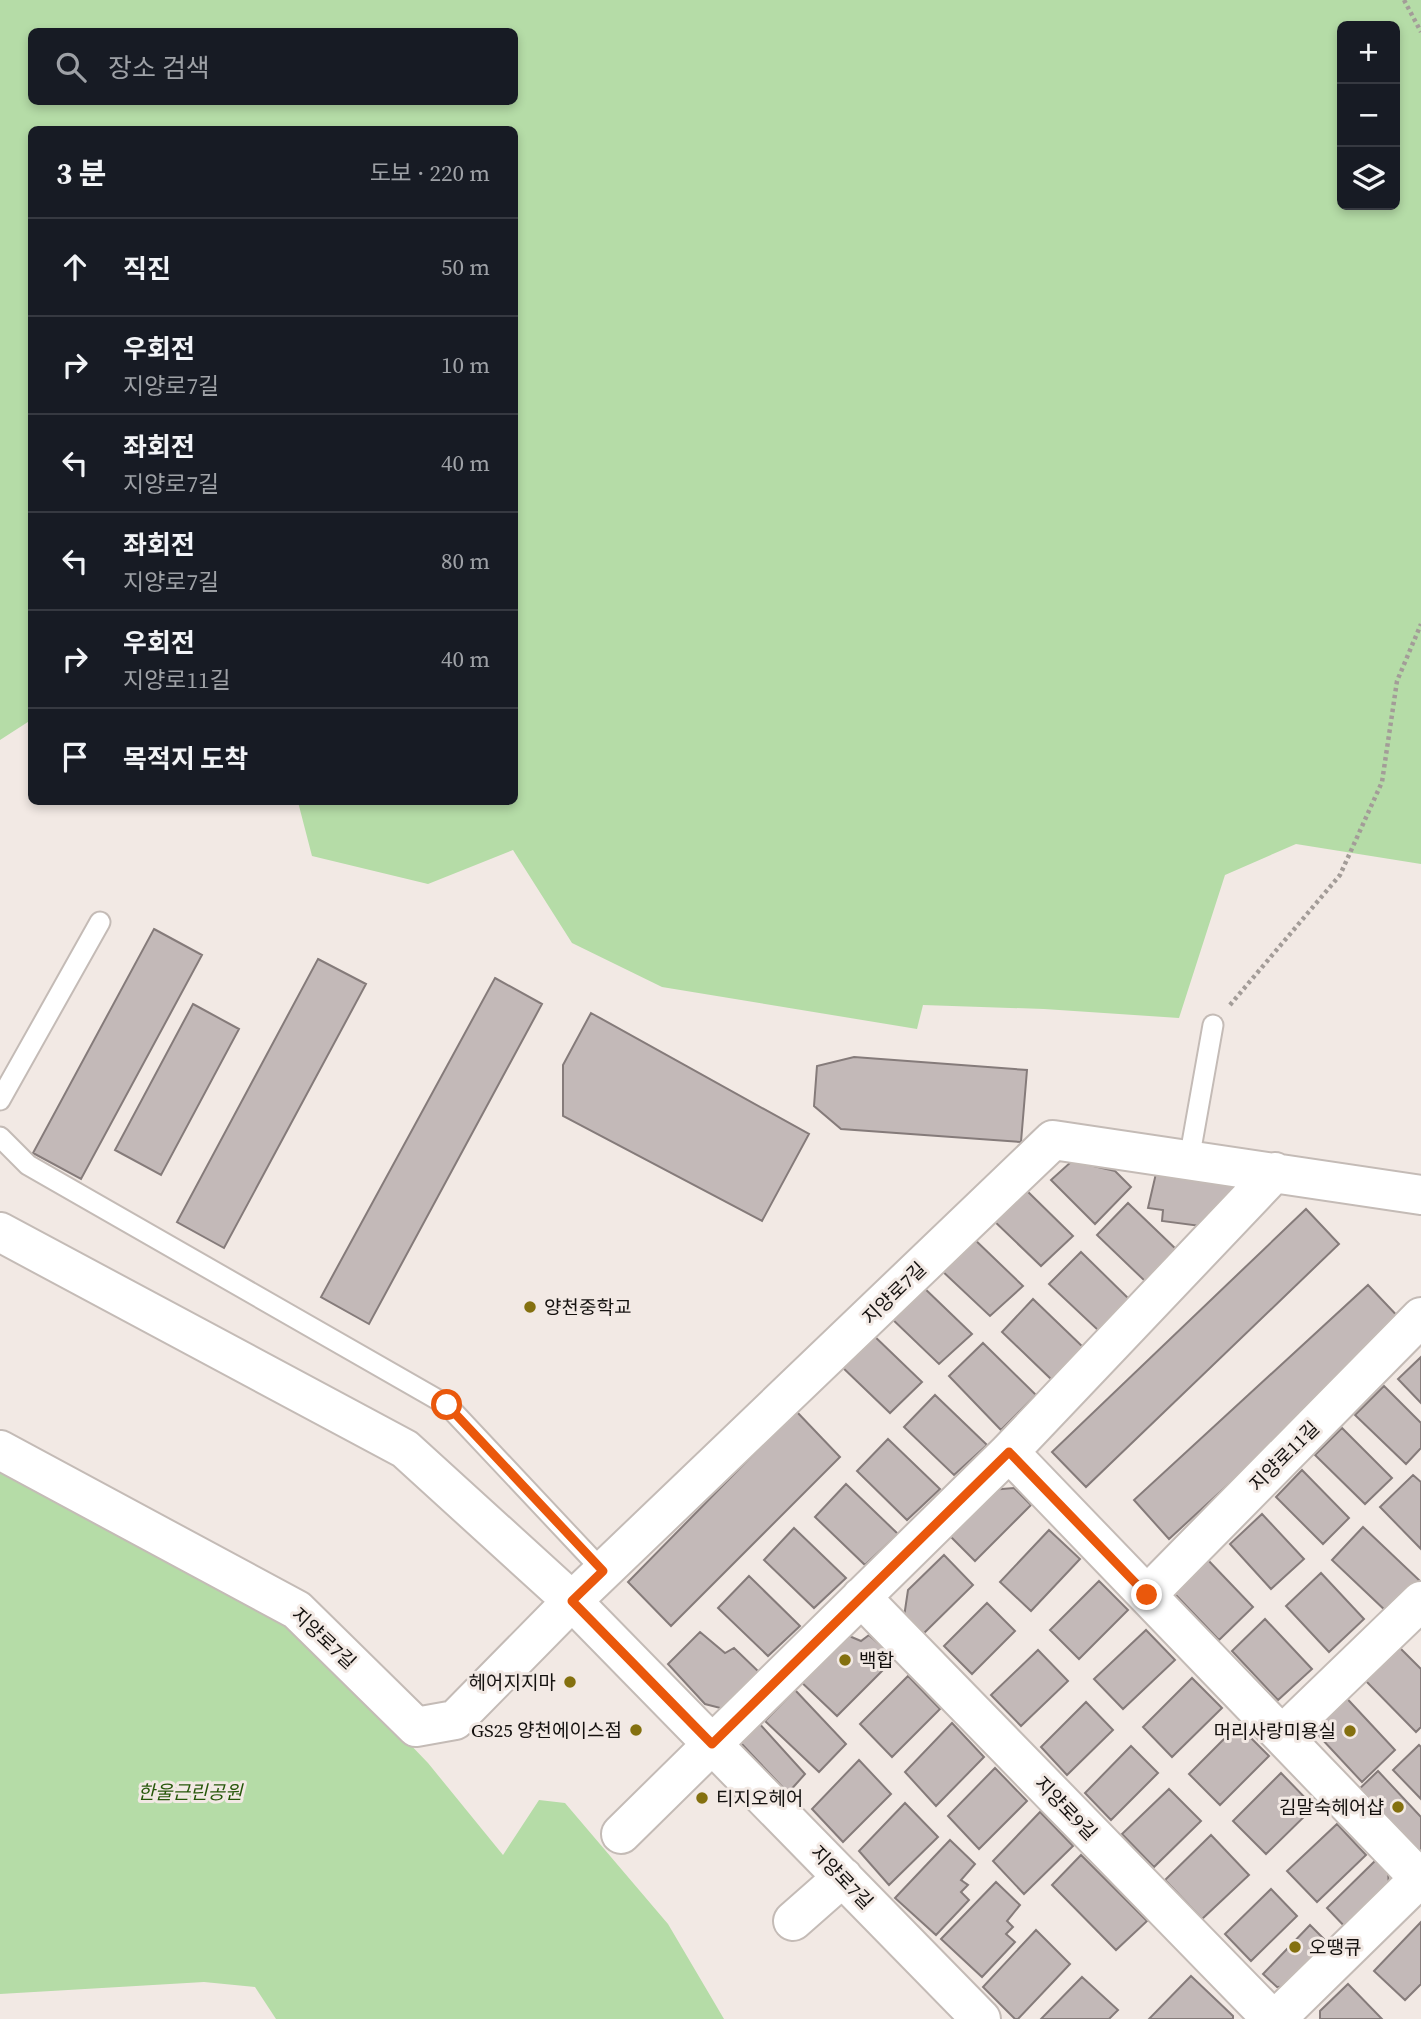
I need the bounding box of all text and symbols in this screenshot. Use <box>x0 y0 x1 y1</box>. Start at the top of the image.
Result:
map controls <box>1337 21 1400 210</box>
button: + <box>1337 21 1400 84</box>
search box <box>28 28 518 105</box>
icon: search <box>52 48 90 86</box>
text: 장소 검색 <box>108 50 210 86</box>
button: − <box>1337 84 1400 147</box>
button: layers <box>1337 147 1400 210</box>
text: 3 분 <box>56 153 106 194</box>
text: 도보 · 220 m <box>369 157 490 189</box>
icon: ahead <box>56 248 94 286</box>
text: 직진 <box>123 251 171 287</box>
text: 50 m <box>441 251 490 283</box>
text: 우회전 <box>123 331 195 367</box>
icon: right <box>56 346 94 384</box>
text: 10 m <box>441 349 490 381</box>
text: 지양로7길 <box>123 370 219 402</box>
text: 좌회전 <box>123 429 195 465</box>
icon: left <box>56 444 94 482</box>
text: 40 m <box>441 447 490 479</box>
text: 지양로7길 <box>123 468 219 500</box>
text: 좌회전 <box>123 527 195 563</box>
icon: left <box>56 542 94 580</box>
text: 80 m <box>441 545 490 577</box>
text: 지양로7길 <box>123 566 219 598</box>
text: 우회전 <box>123 625 195 661</box>
icon: right <box>56 640 94 678</box>
text: 40 m <box>441 643 490 675</box>
text: 지양로11길 <box>123 664 231 696</box>
icon: arrive <box>56 738 94 776</box>
text: 목적지 도착 <box>123 741 248 777</box>
street label: 지양로7길 <box>856 1256 932 1330</box>
place label: 양천중학교 <box>544 1294 631 1320</box>
marker: 양천중학교 <box>522 1299 538 1315</box>
route start <box>431 1389 462 1420</box>
street label: 지양로11길 <box>1243 1415 1325 1497</box>
route end <box>1131 1579 1162 1610</box>
street label: 지양로7길 <box>286 1601 362 1675</box>
place label: 백합 <box>859 1647 894 1673</box>
marker: 백합 <box>837 1652 853 1668</box>
place label: 헤어지지마 <box>469 1669 556 1695</box>
marker: 헤어지지마 <box>562 1674 578 1690</box>
place label: GS25 양천에이스점 <box>471 1717 622 1743</box>
place label: 머리사랑미용실 <box>1214 1718 1336 1744</box>
marker: GS25 양천에이스점 <box>628 1722 644 1738</box>
marker: 머리사랑미용실 <box>1342 1723 1358 1739</box>
street label: 지양로9길 <box>1029 1770 1103 1846</box>
park label: 한울근린공원 <box>138 1779 244 1805</box>
place label: 티지오헤어 <box>716 1785 803 1811</box>
marker: 티지오헤어 <box>694 1790 710 1806</box>
place label: 김말숙헤어샵 <box>1279 1794 1384 1820</box>
marker: 김말숙헤어샵 <box>1390 1799 1406 1815</box>
street label: 지양로7길 <box>805 1839 879 1915</box>
place label: 오땡큐 <box>1309 1934 1361 1960</box>
marker: 오땡큐 <box>1287 1939 1303 1955</box>

